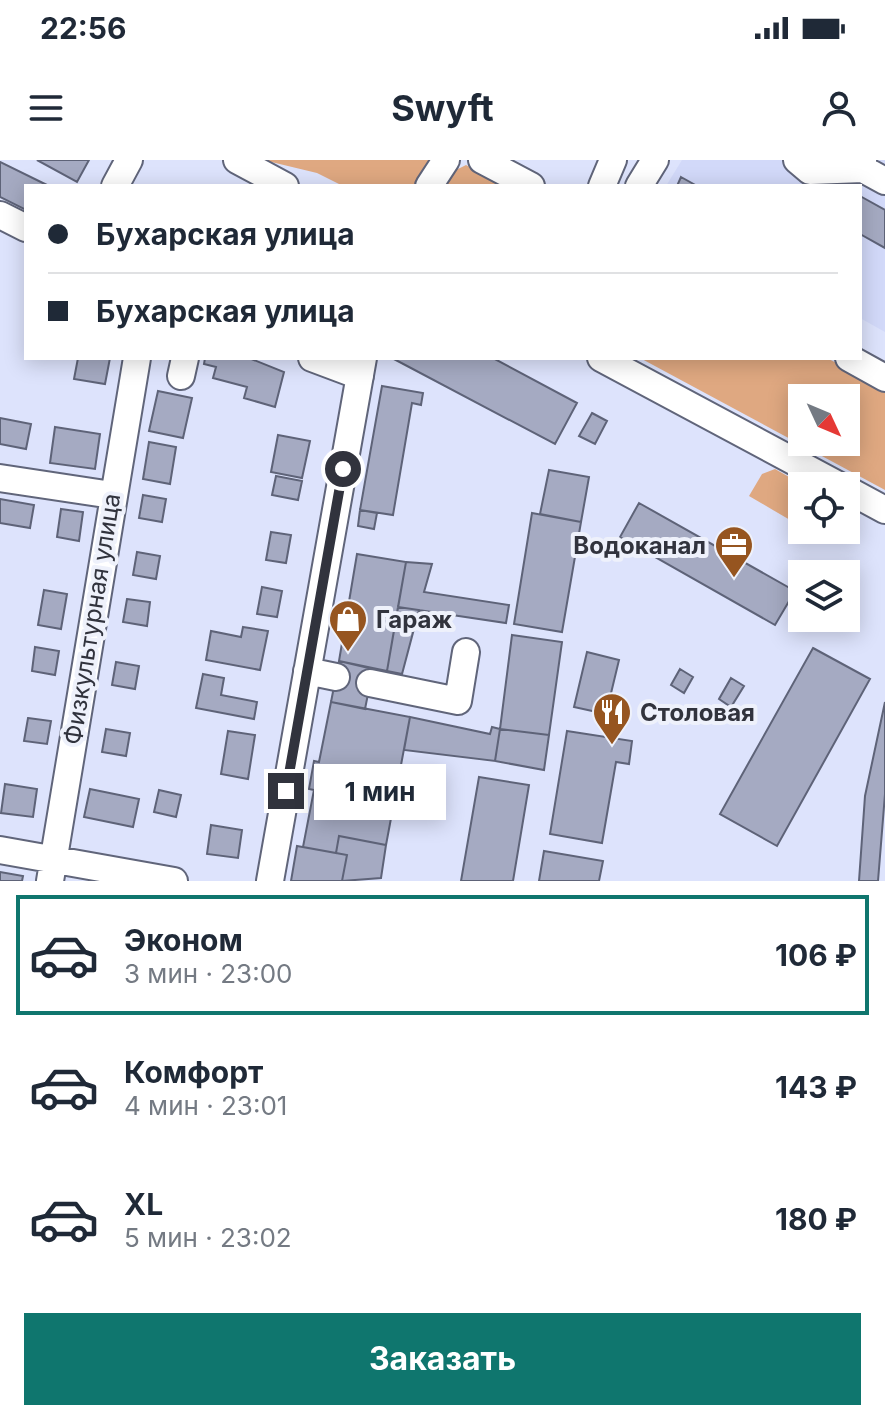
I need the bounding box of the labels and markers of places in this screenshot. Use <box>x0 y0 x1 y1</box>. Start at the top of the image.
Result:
office icon: Водоканал <box>713 524 755 579</box>
place label: Водоканал <box>573 531 706 560</box>
shop icon: Гараж <box>327 598 369 653</box>
place label: Гараж <box>376 605 452 634</box>
restaurant icon: Столовая <box>591 691 633 746</box>
place label: Столовая <box>640 698 755 727</box>

